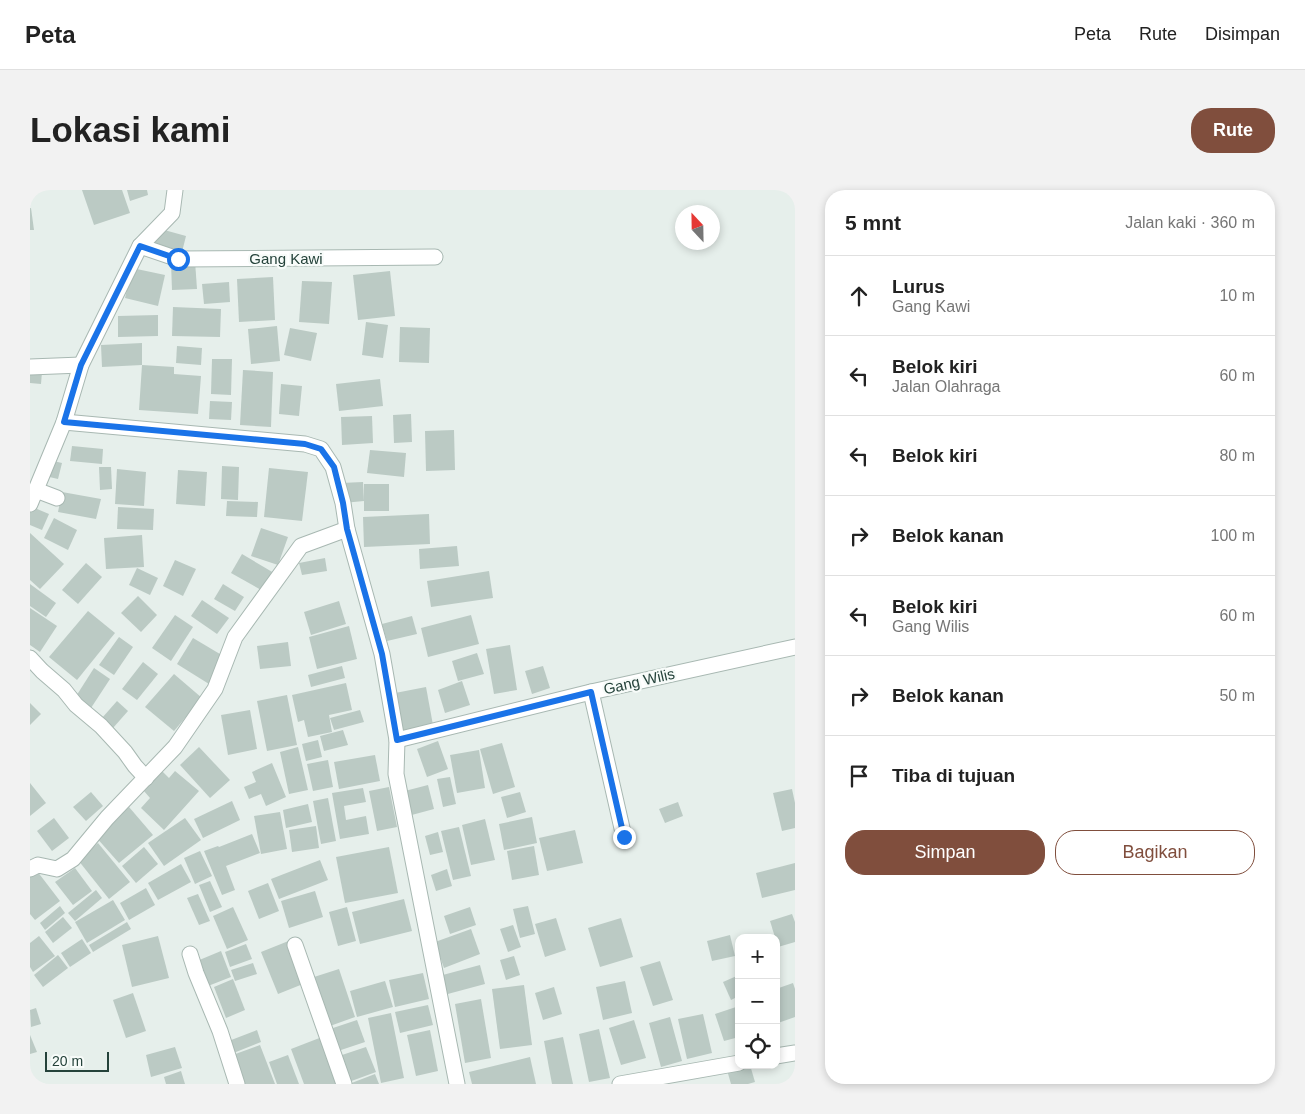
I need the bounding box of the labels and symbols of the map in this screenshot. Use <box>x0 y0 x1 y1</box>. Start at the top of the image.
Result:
north arrow <box>675 205 720 250</box>
route start <box>167 248 190 271</box>
street label: Gang Kawi <box>249 250 323 267</box>
street label: Gang Wilis <box>602 665 676 697</box>
route end <box>613 826 636 849</box>
scale bar <box>45 1049 109 1072</box>

